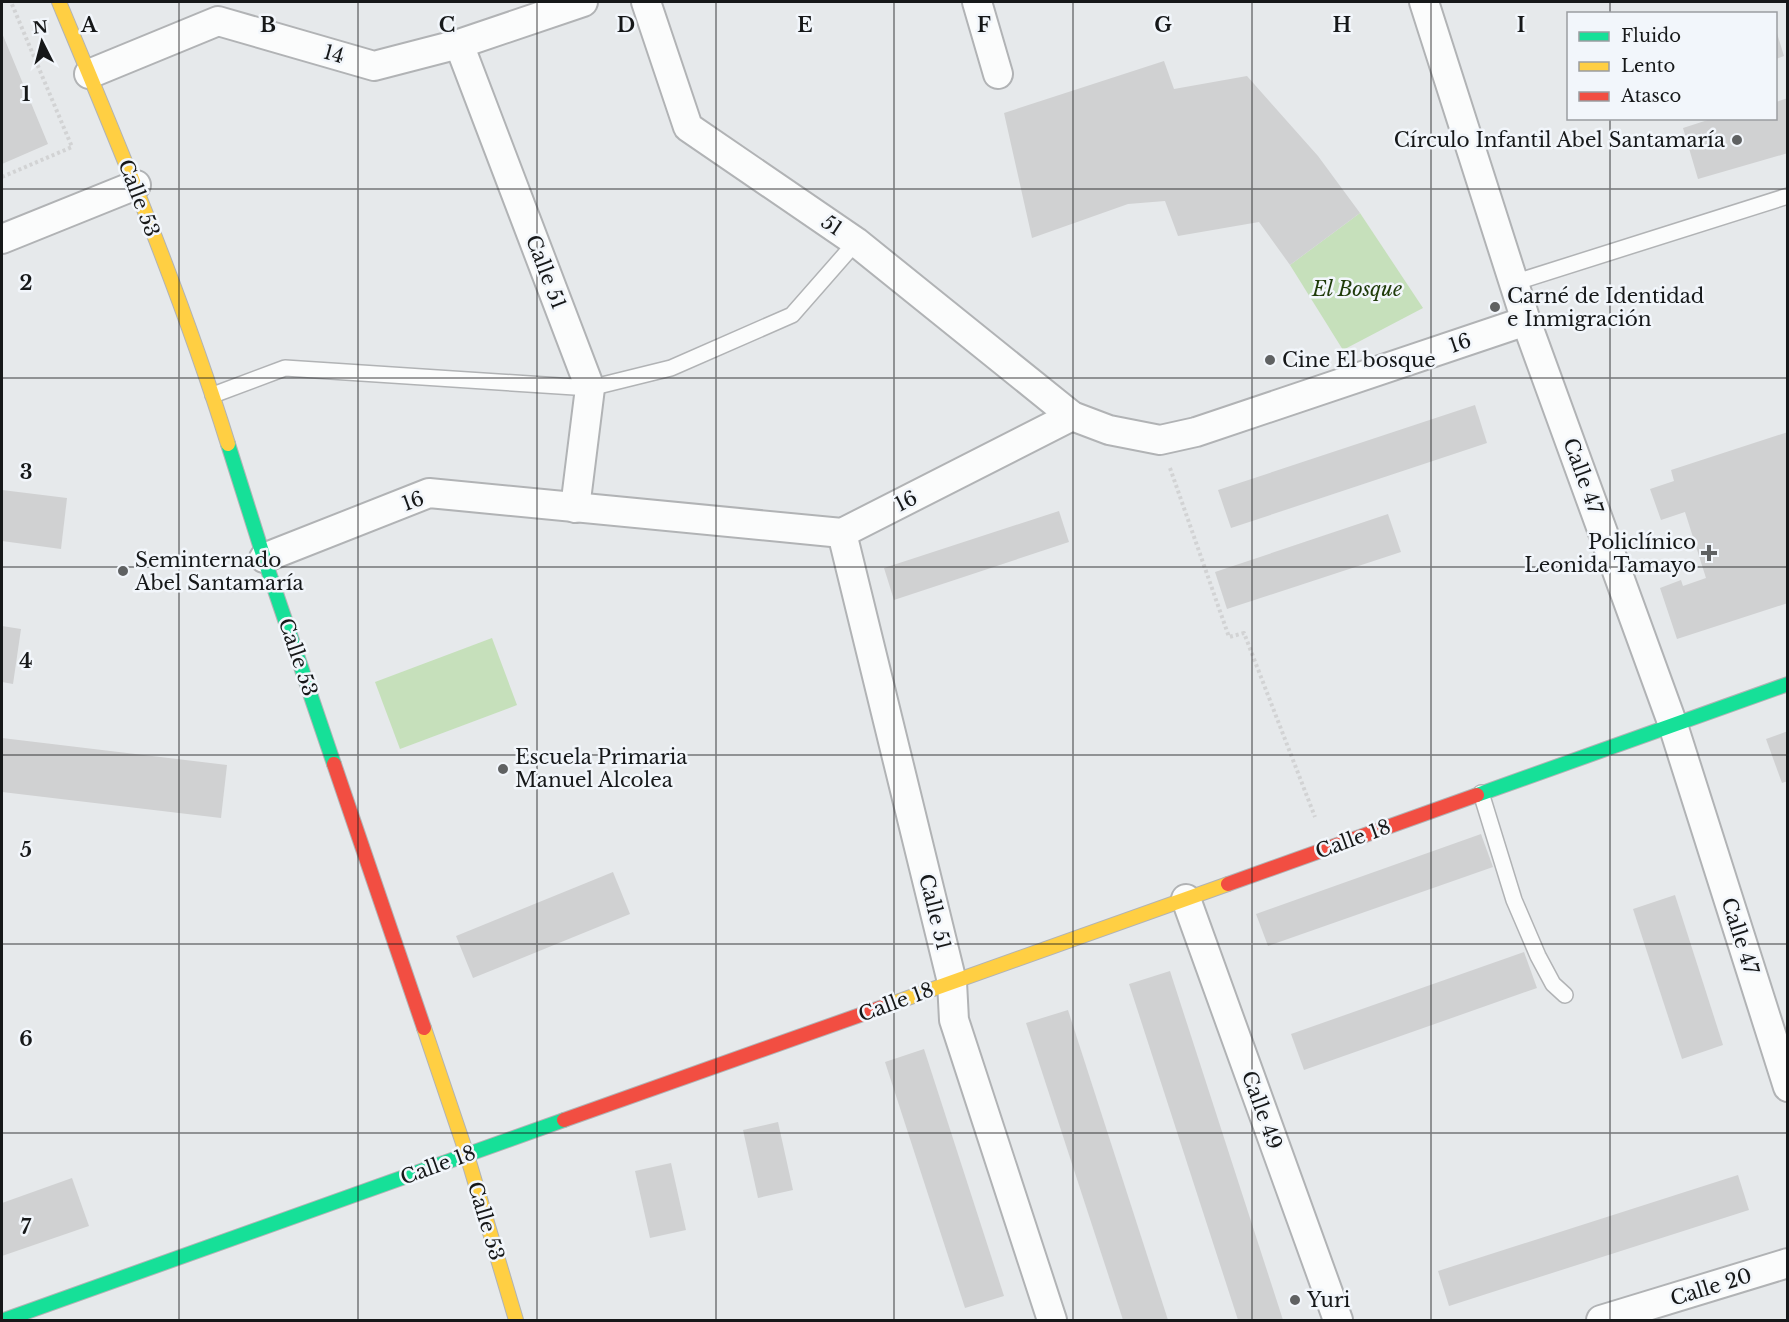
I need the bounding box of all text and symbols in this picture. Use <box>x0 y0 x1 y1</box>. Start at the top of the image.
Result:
north arrow <box>12 12 72 72</box>
legend <box>1567 12 1777 120</box>
text: A <box>80 13 98 37</box>
text: B <box>260 13 276 37</box>
text: C <box>439 13 455 37</box>
text: D <box>617 13 635 37</box>
text: E <box>797 13 813 37</box>
text: F <box>977 13 991 37</box>
text: G <box>1154 13 1172 37</box>
text: H <box>1333 13 1352 37</box>
text: I <box>1517 13 1525 37</box>
text: N <box>32 16 49 38</box>
text: Fluido <box>1621 25 1681 47</box>
street label: 14 <box>321 40 347 68</box>
text: Lento <box>1621 55 1675 77</box>
text: 1 <box>22 82 31 106</box>
text: Atasco <box>1620 85 1681 107</box>
place label: Círculo Infantil Abel Santamaría <box>1394 128 1726 152</box>
marker: Círculo Infantil Abel Santamaría <box>1730 133 1744 147</box>
street label: Calle 53 <box>113 156 165 240</box>
street label: 51 <box>817 209 847 241</box>
street label: Calle 51 <box>521 231 571 313</box>
text: 2 <box>19 271 33 295</box>
park label: El Bosque <box>1311 277 1402 301</box>
place label: Carné de Identidad e Inmigración <box>1507 284 1704 331</box>
marker: Carné de Identidad e Inmigración <box>1488 300 1502 314</box>
street label: 16 <box>1446 328 1474 358</box>
place label: Cine El bosque <box>1282 348 1436 372</box>
marker: Cine El bosque <box>1263 353 1277 367</box>
street label: Calle 47 <box>1558 435 1608 518</box>
text: 3 <box>20 460 32 484</box>
street label: 16 <box>891 485 921 517</box>
street label: 16 <box>399 486 427 516</box>
place label: Policlínico Leonida Tamayo <box>1524 530 1696 577</box>
marker: Policlínico Leonida Tamayo <box>1700 544 1718 562</box>
place label: Seminternado Abel Santamaría <box>134 548 305 595</box>
marker: Seminternado Abel Santamaría <box>116 564 130 578</box>
street label: Calle 53 <box>273 615 323 699</box>
text: 4 <box>19 649 33 673</box>
place label: Escuela Primaria Manuel Alcolea <box>515 745 688 792</box>
marker: Escuela Primaria Manuel Alcolea <box>496 762 510 776</box>
street label: Calle 18 <box>1312 814 1394 864</box>
text: 5 <box>20 838 32 862</box>
street label: Calle 51 <box>914 871 956 953</box>
street label: Calle 47 <box>1716 895 1764 978</box>
street label: Calle 18 <box>855 977 937 1027</box>
text: 6 <box>19 1027 33 1051</box>
street label: Calle 49 <box>1237 1067 1287 1153</box>
street label: Calle 18 <box>397 1140 479 1190</box>
street label: Calle 53 <box>463 1179 509 1263</box>
text: 7 <box>21 1215 32 1239</box>
street label: Calle 20 <box>1667 1263 1755 1311</box>
place label: Yuri <box>1306 1288 1350 1312</box>
marker: Yuri <box>1288 1293 1302 1307</box>

